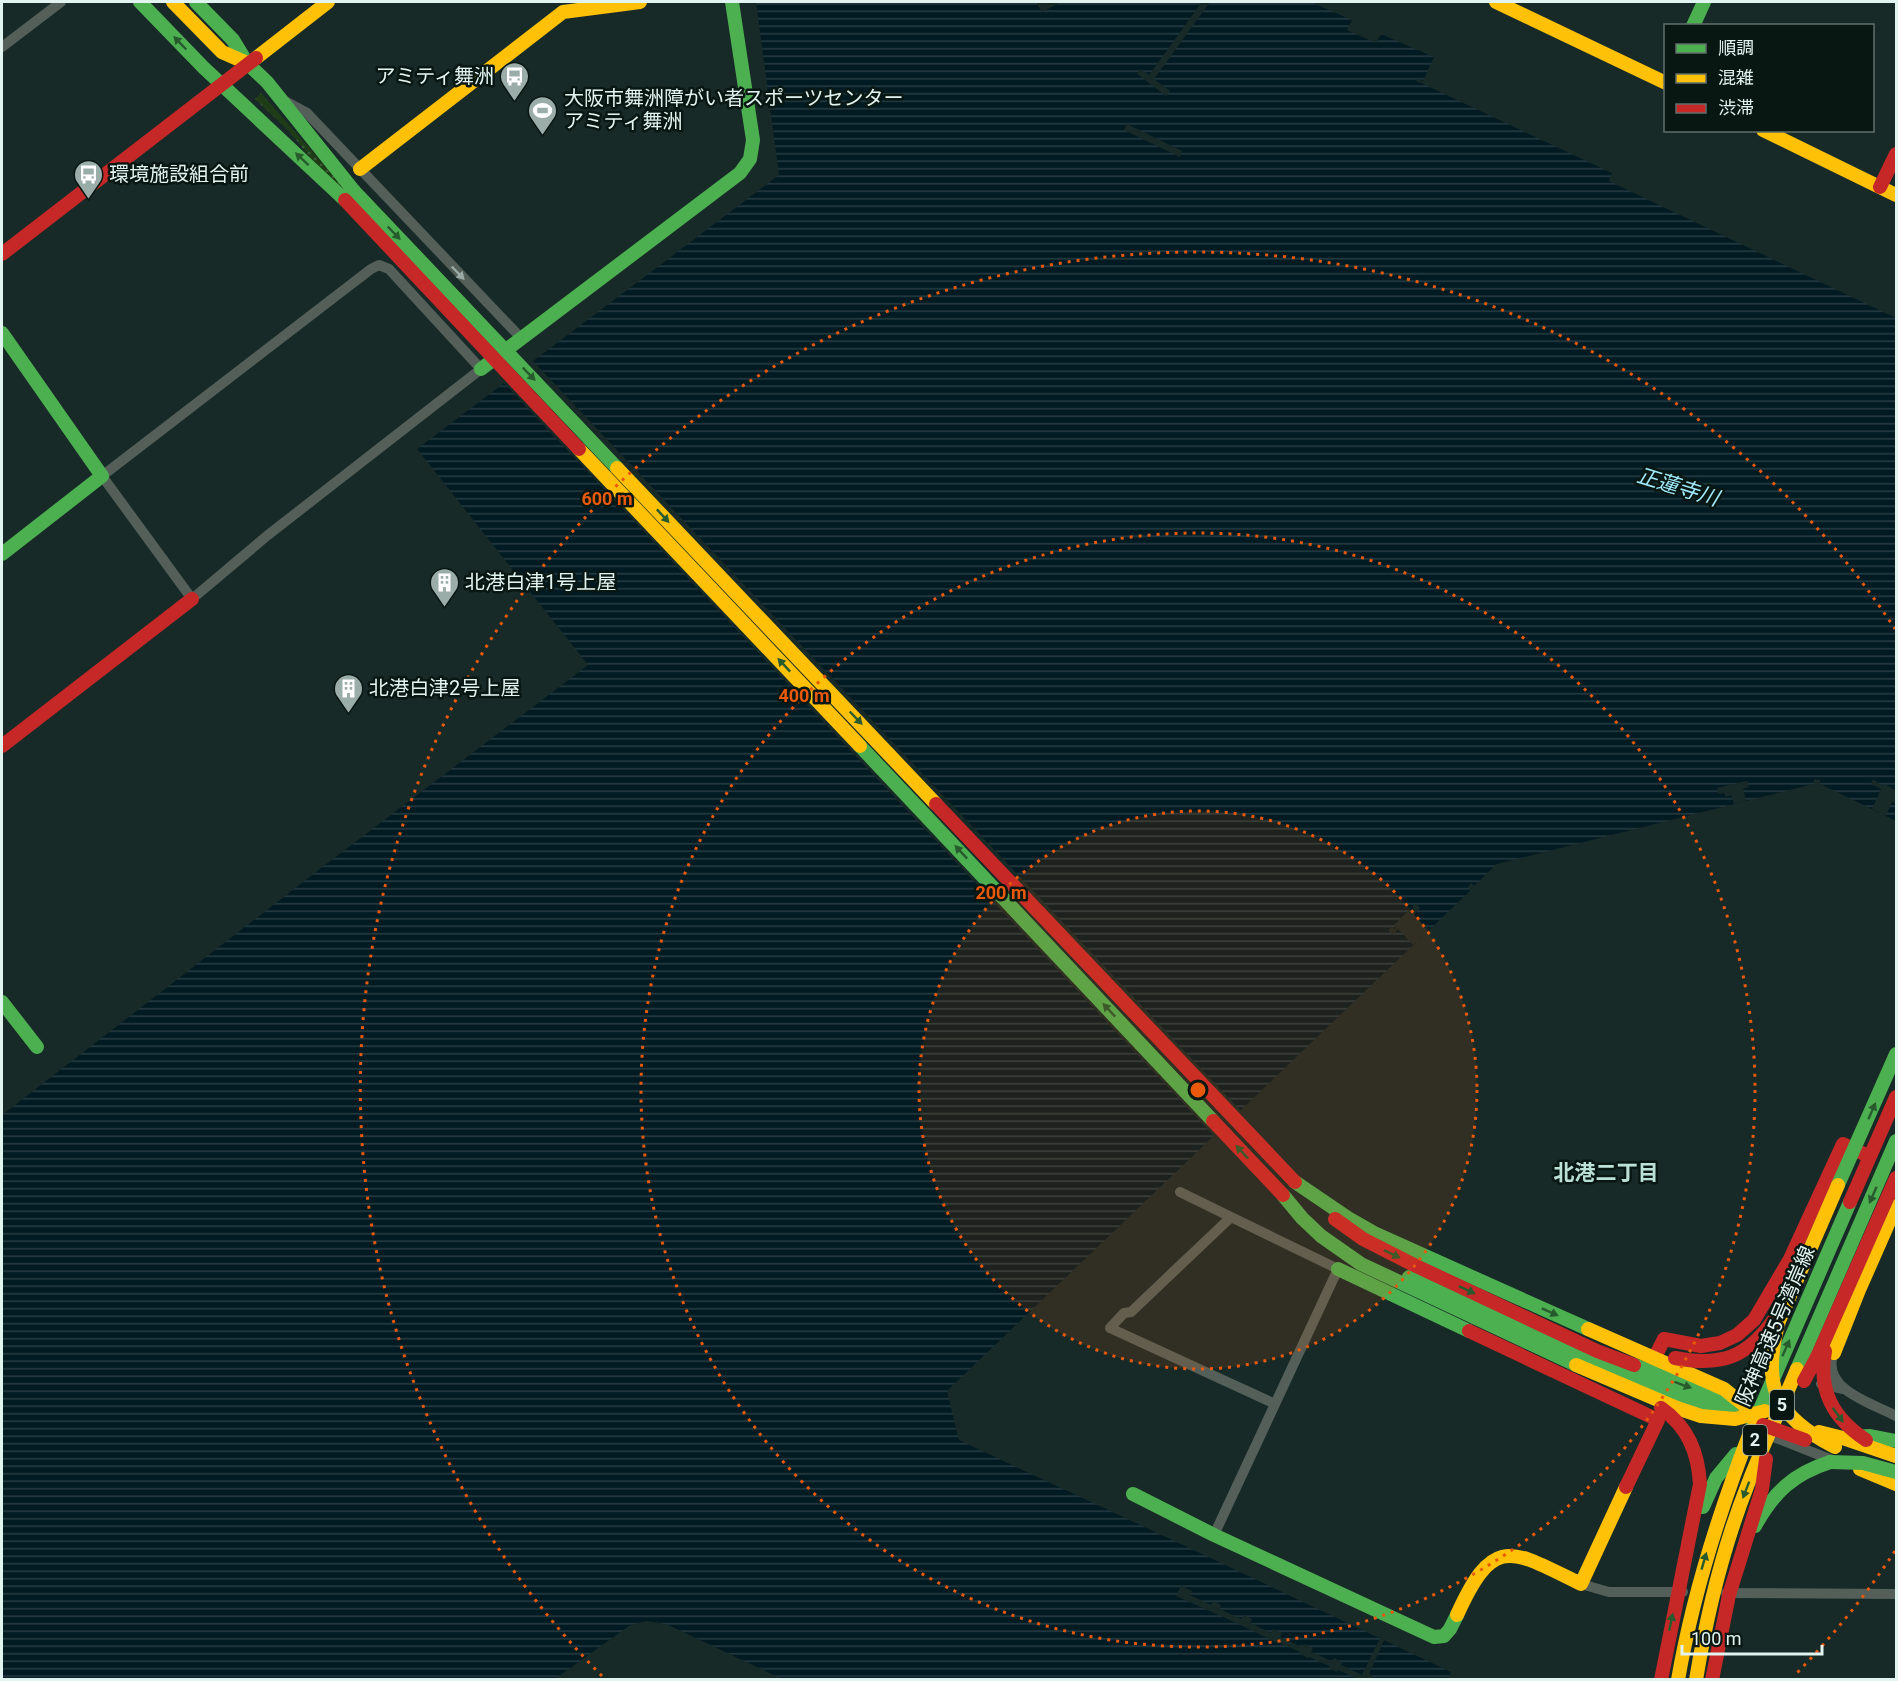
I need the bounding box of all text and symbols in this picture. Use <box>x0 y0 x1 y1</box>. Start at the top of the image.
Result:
legend <box>1664 24 1874 132</box>
one-way arrow <box>173 36 187 51</box>
text: 順調 <box>1718 37 1754 58</box>
bus stop icon: アミティ舞洲 <box>499 60 531 102</box>
place label: アミティ舞洲 <box>376 64 494 88</box>
text: 混雑 <box>1718 67 1754 88</box>
place label: 大阪市舞洲障がい者スポーツセンター アミティ舞洲 <box>564 86 904 133</box>
sports icon: 大阪市舞洲障がい者スポーツセンター アミティ舞洲 <box>527 94 559 136</box>
text: 渋滞 <box>1718 97 1754 118</box>
one-way arrow <box>295 153 309 167</box>
bus stop icon: 環境施設組合前 <box>72 158 104 200</box>
place label: 環境施設組合前 <box>109 162 249 186</box>
one-way arrow <box>387 226 401 241</box>
one-way arrow <box>451 265 465 280</box>
one-way arrow <box>522 366 536 381</box>
water label: 正蓮寺川 <box>1634 463 1724 511</box>
text: 600 m <box>581 488 633 509</box>
one-way arrow <box>656 508 670 523</box>
building icon: 北港白津1号上屋 <box>428 566 460 608</box>
place label: 北港白津1号上屋 <box>465 570 616 594</box>
one-way arrow <box>777 657 791 672</box>
building icon: 北港白津2号上屋 <box>332 672 364 714</box>
place label: 北港白津2号上屋 <box>369 676 520 700</box>
text: 400 m <box>778 685 830 706</box>
one-way arrow <box>848 710 862 724</box>
one-way arrow <box>954 845 968 860</box>
text: 200 m <box>975 882 1027 903</box>
one-way arrow <box>1103 1003 1116 1018</box>
centre of rings <box>1188 1080 1208 1100</box>
one-way arrow <box>1867 1102 1876 1119</box>
one-way arrow <box>1236 1145 1250 1159</box>
district label: 北港二丁目 <box>1554 1161 1659 1185</box>
one-way arrow <box>1868 1186 1878 1204</box>
street label: 阪神高速5号湾岸線 <box>1730 1242 1820 1410</box>
one-way arrow <box>1384 1249 1401 1259</box>
one-way arrow <box>1458 1285 1475 1294</box>
one-way arrow <box>1541 1307 1559 1317</box>
one-way arrow <box>1782 1339 1791 1357</box>
one-way arrow <box>1675 1380 1693 1390</box>
road number: 5 <box>1770 1390 1794 1420</box>
one-way arrow <box>1832 1406 1844 1422</box>
road number: 2 <box>1743 1425 1767 1455</box>
one-way arrow <box>1741 1481 1751 1499</box>
one-way arrow <box>1699 1552 1709 1570</box>
one-way arrow <box>1667 1613 1677 1631</box>
scale bar <box>1682 1618 1822 1656</box>
text: 100 m <box>1691 1628 1742 1649</box>

